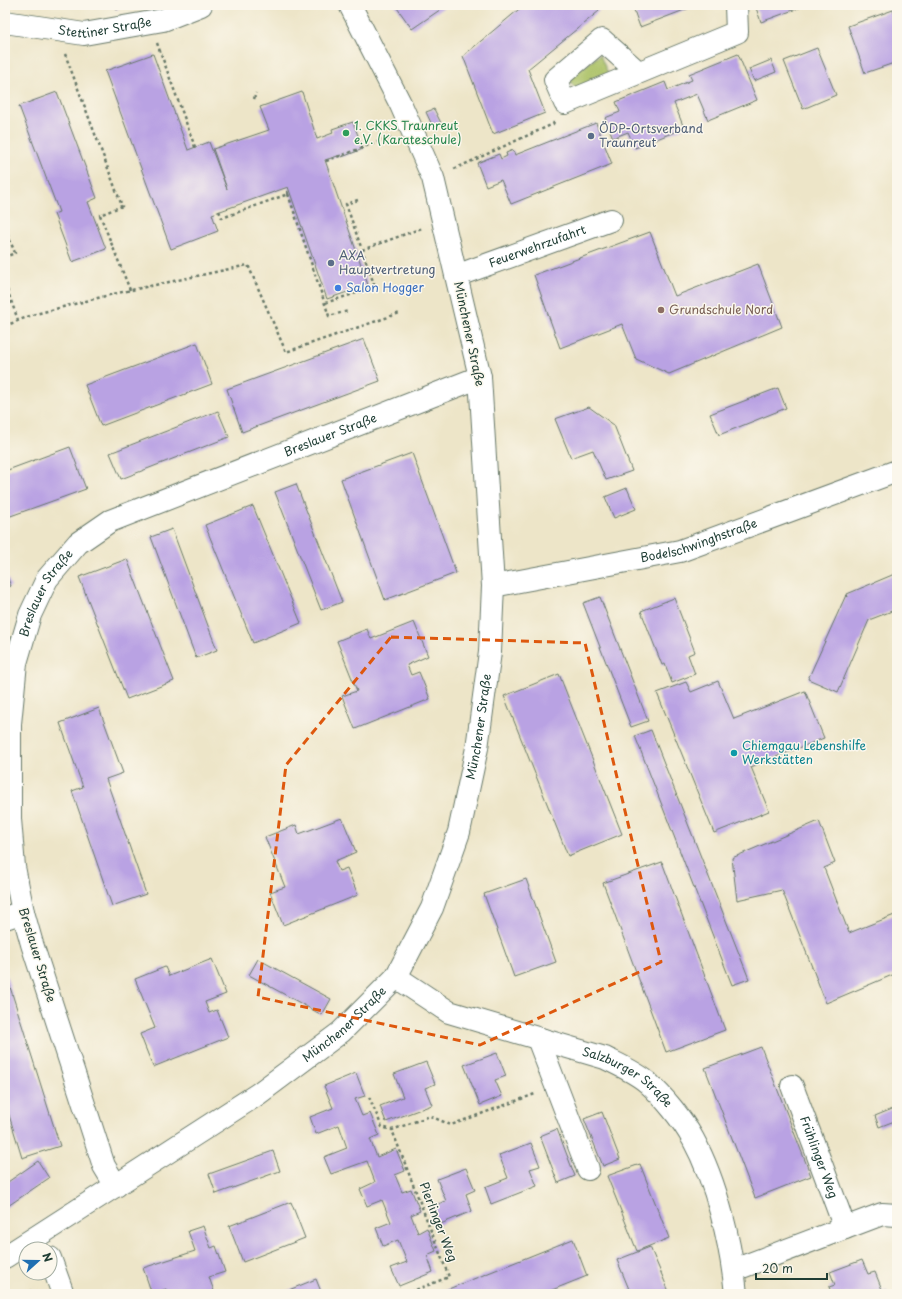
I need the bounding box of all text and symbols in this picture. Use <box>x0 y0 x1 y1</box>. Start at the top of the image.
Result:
street label: Stettiner Straße <box>57 12 153 42</box>
place label: 1. CKKS Traunreut e.V. (Karateschule) <box>354 116 462 148</box>
place label: ÖDP-Ortsverband Traunreut <box>599 119 704 151</box>
marker: 1. CKKS Traunreut e.V. (Karateschule) <box>341 128 351 138</box>
marker: ÖDP-Ortsverband Traunreut <box>586 131 596 141</box>
street label: Feuerwehrzufahrt <box>486 220 588 271</box>
place label: AXA Hauptvertretung <box>339 246 436 278</box>
marker: AXA Hauptvertretung <box>326 258 336 268</box>
place label: Salon Hogger <box>346 278 424 296</box>
street label: Münchener Straße <box>450 280 490 388</box>
marker: Salon Hogger <box>333 283 343 293</box>
place label: Grundschule Nord <box>669 300 773 318</box>
marker: Grundschule Nord <box>656 305 666 315</box>
street label: Breslauer Straße <box>281 408 379 460</box>
street label: Bodelschwinghstraße <box>639 513 759 566</box>
street label: Breslauer Straße <box>14 545 77 639</box>
street label: Münchener Straße <box>460 673 495 781</box>
place label: Chiemgau Lebenshilfe Werkstätten <box>742 736 867 768</box>
marker: Chiemgau Lebenshilfe Werkstätten <box>729 748 739 758</box>
street label: Breslauer Straße <box>15 905 61 1004</box>
street label: Münchener Straße <box>298 982 390 1066</box>
street label: Salzburger Straße <box>580 1042 677 1111</box>
street label: Frühlinger Weg <box>796 1113 843 1201</box>
street label: Pierlinger Weg <box>415 1179 462 1264</box>
north arrow <box>18 1241 58 1281</box>
text: N <box>38 1250 57 1265</box>
scale bar <box>756 1255 827 1281</box>
text: 20 m <box>762 1259 793 1277</box>

